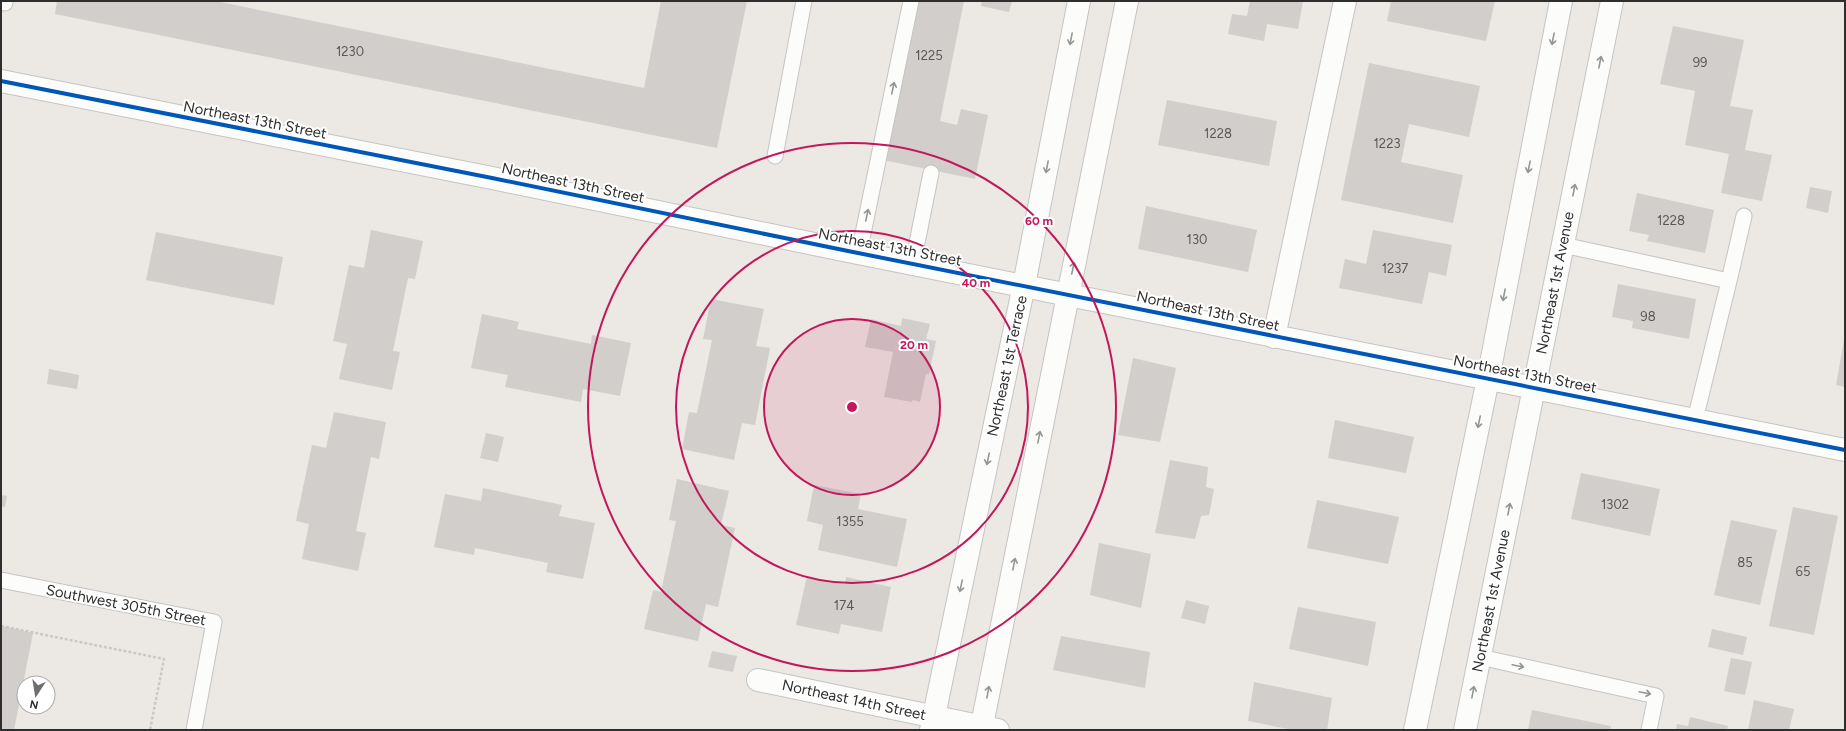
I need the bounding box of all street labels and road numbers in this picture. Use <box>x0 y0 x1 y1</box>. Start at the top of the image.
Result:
street label: Northeast 13th Street <box>182 97 329 143</box>
street label: Northeast 13th Street <box>500 159 646 207</box>
street label: Northeast 1st Avenue <box>1532 210 1578 356</box>
street label: Northeast 13th Street <box>817 224 964 270</box>
street label: Northeast 13th Street <box>1135 287 1281 335</box>
street label: Northeast 1st Terrace <box>983 294 1031 438</box>
street label: Northeast 13th Street <box>1452 351 1599 397</box>
street label: Northeast 1st Avenue <box>1468 528 1514 674</box>
street label: Southwest 305th Street <box>45 581 208 629</box>
street label: Northeast 14th Street <box>780 676 928 724</box>

